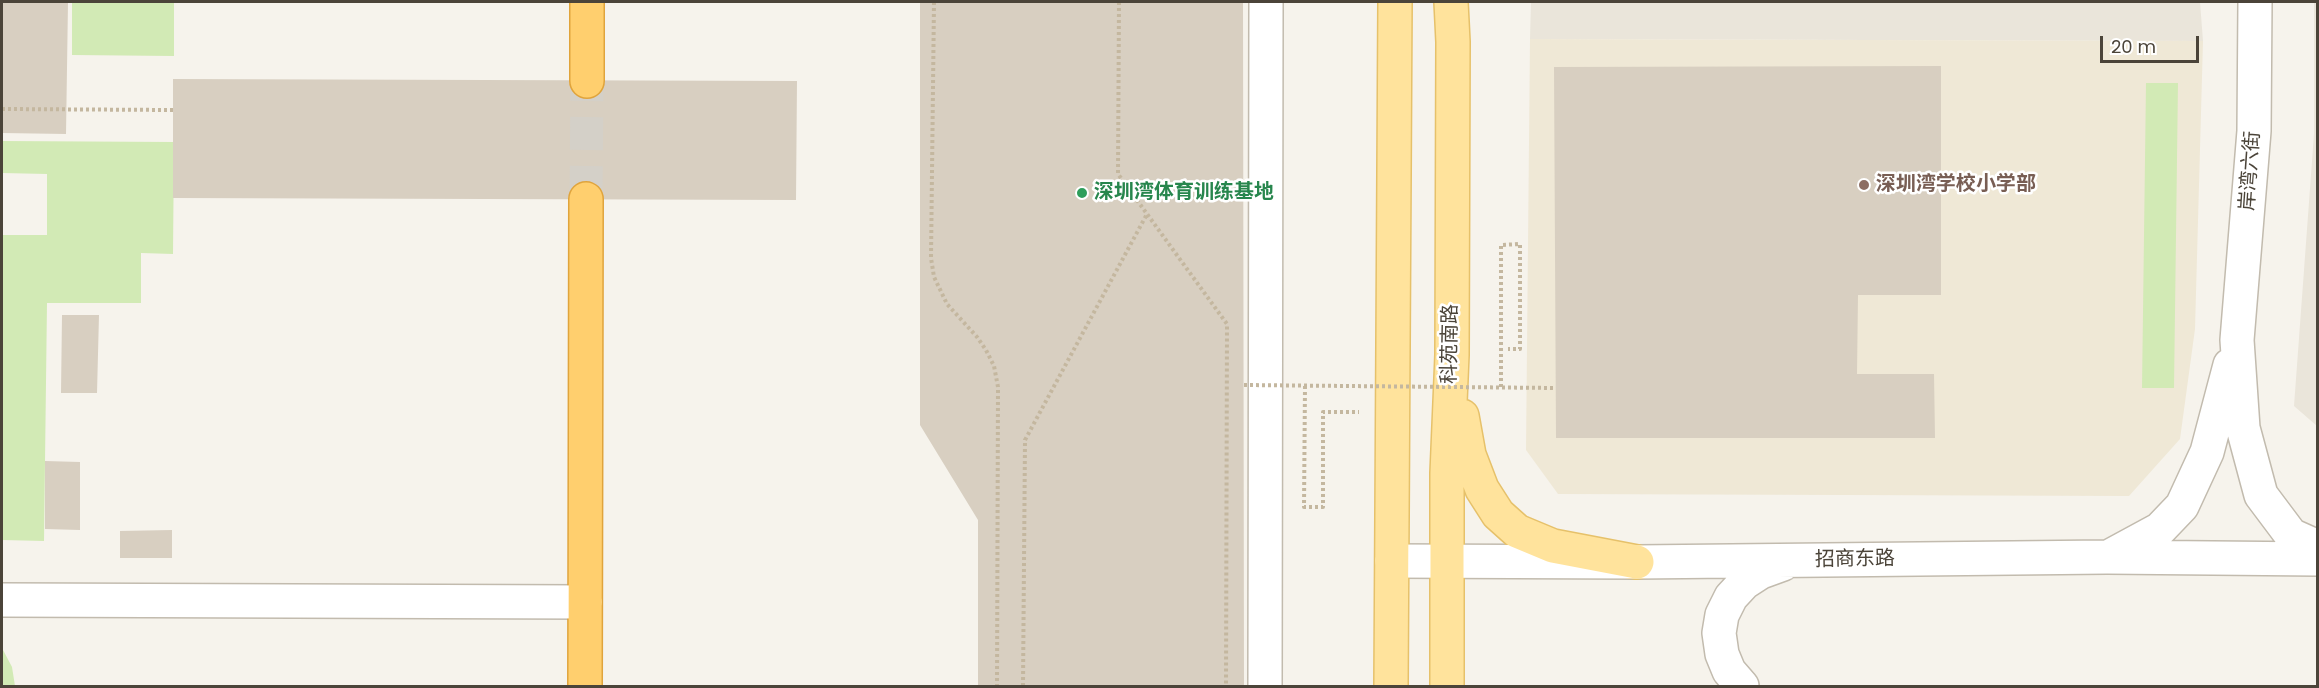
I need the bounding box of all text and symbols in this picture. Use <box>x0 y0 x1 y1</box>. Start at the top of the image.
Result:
scale bar <box>2103 24 2202 62</box>
text: 20 m <box>2111 34 2156 59</box>
street label: 岸湾六街 <box>2236 130 2266 212</box>
place label: 深圳湾学校小学部 <box>1876 173 2036 197</box>
marker: 深圳湾学校小学部 <box>1857 178 1871 192</box>
place label: 深圳湾体育训练基地 <box>1094 181 1274 205</box>
marker: 深圳湾体育训练基地 <box>1075 186 1089 200</box>
street label: 科苑南路 <box>1438 304 1464 384</box>
street label: 招商东路 <box>1815 547 1895 573</box>

